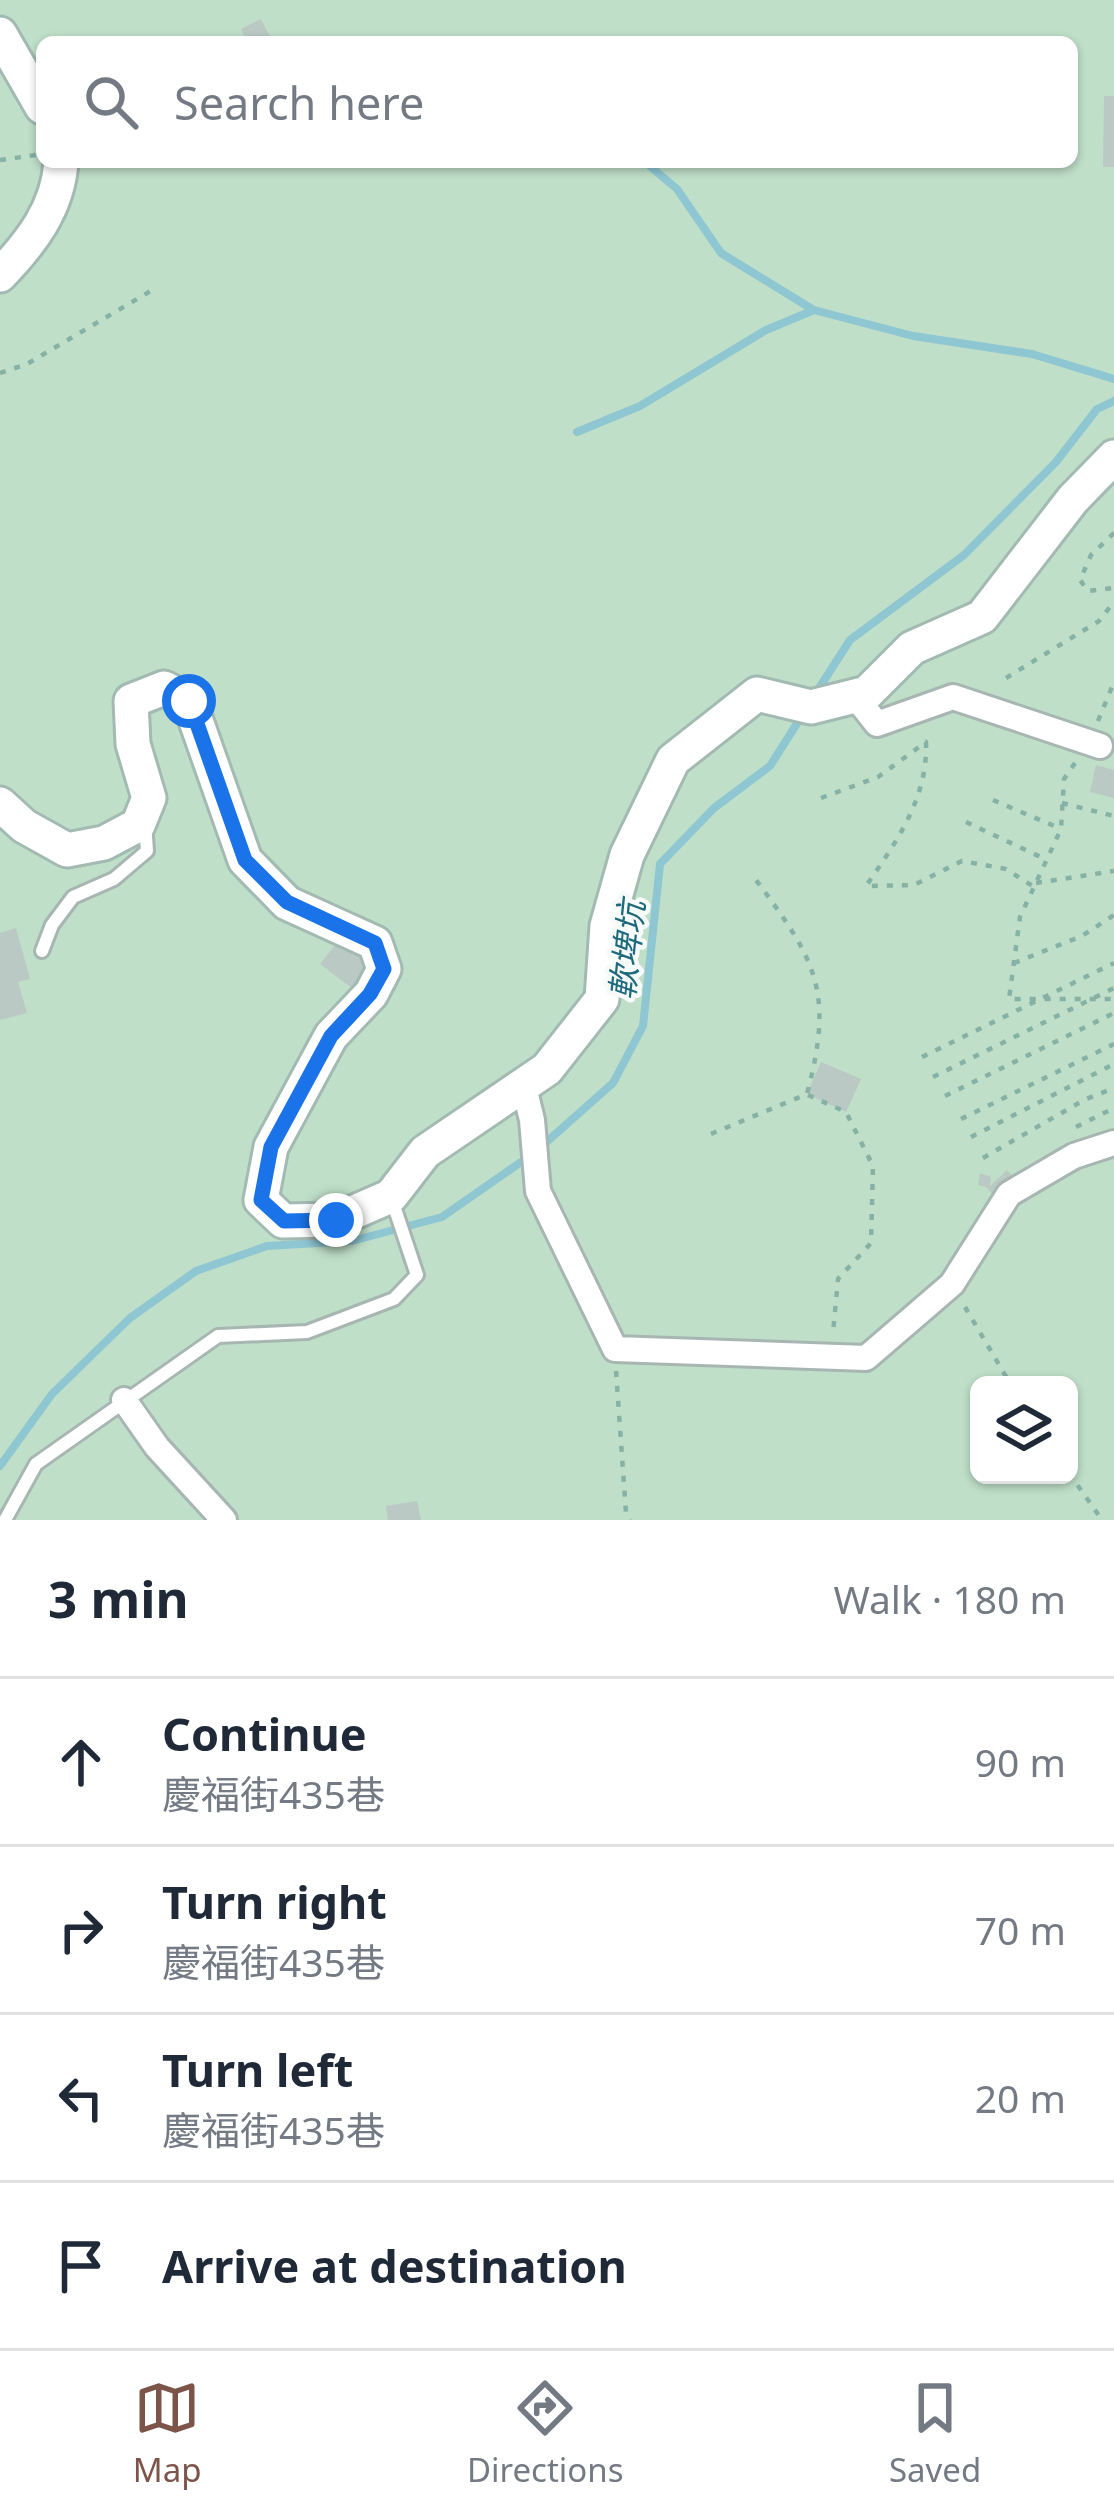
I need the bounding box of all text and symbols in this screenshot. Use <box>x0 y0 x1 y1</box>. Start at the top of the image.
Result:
search box <box>36 36 1078 168</box>
icon: search <box>78 69 144 135</box>
text: Search here <box>174 72 424 133</box>
route start <box>162 674 216 728</box>
water label: 軟埤坑 <box>599 893 655 1002</box>
route end <box>309 1193 363 1247</box>
map controls <box>970 1376 1078 1484</box>
button: layers <box>970 1376 1078 1484</box>
text: 3 min <box>48 1563 189 1633</box>
text: Walk · 180 m <box>833 1572 1066 1625</box>
text: Continue <box>162 1703 367 1764</box>
icon: ahead <box>48 1729 114 1795</box>
text: 90 m <box>975 1735 1066 1788</box>
text: 慶福街435巷 <box>162 1767 385 1820</box>
text: Turn right <box>162 1871 387 1932</box>
icon: right <box>48 1897 114 1963</box>
text: 70 m <box>975 1903 1066 1956</box>
text: 慶福街435巷 <box>162 1935 385 1988</box>
text: Turn left <box>162 2039 353 2100</box>
icon: left <box>48 2065 114 2131</box>
text: 20 m <box>975 2071 1066 2124</box>
text: 慶福街435巷 <box>162 2103 385 2156</box>
icon: arrive <box>48 2233 114 2299</box>
text: Arrive at destination <box>162 2235 627 2296</box>
tab: Map <box>133 2375 201 2492</box>
tab: Directions <box>467 2375 624 2492</box>
tab: Saved <box>889 2375 981 2492</box>

